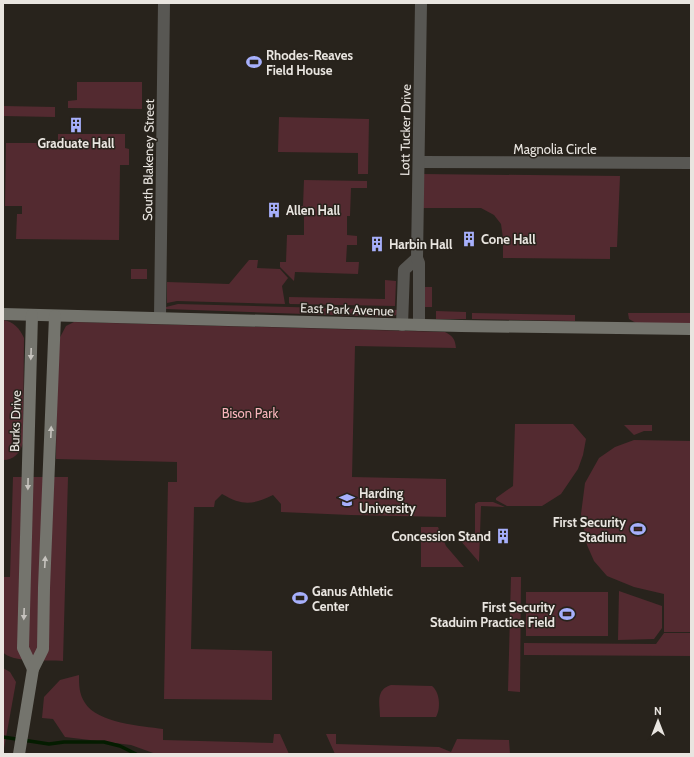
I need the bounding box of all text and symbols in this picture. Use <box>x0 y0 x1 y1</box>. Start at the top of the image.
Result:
place label: Rhodes-Reaves Field House <box>266 47 354 78</box>
sports icon: Rhodes-Reaves Field House <box>245 53 263 71</box>
street label: Lott Tucker Drive <box>396 84 414 176</box>
street label: South Blakeney Street <box>139 98 157 221</box>
building icon: Graduate Hall <box>67 116 85 134</box>
place label: Graduate Hall <box>38 135 115 151</box>
street label: Magnolia Circle <box>513 141 597 157</box>
building icon: Allen Hall <box>265 201 283 219</box>
place label: Allen Hall <box>286 202 341 218</box>
building icon: Cone Hall <box>460 230 478 248</box>
place label: Cone Hall <box>481 231 536 247</box>
building icon: Harbin Hall <box>368 235 386 253</box>
place label: Harbin Hall <box>389 236 453 252</box>
street label: East Park Avenue <box>300 299 394 319</box>
one-way arrow <box>28 348 34 361</box>
street label: Burks Drive <box>6 389 24 452</box>
park label: Bison Park <box>222 405 278 421</box>
one-way arrow <box>48 425 54 438</box>
one-way arrow <box>24 478 31 490</box>
place label: Harding University <box>359 485 416 516</box>
school or university icon: Harding University <box>338 491 356 509</box>
place label: First Security Stadium <box>553 514 626 545</box>
sports icon: First Security Stadium <box>629 520 647 538</box>
building icon: Concession Stand <box>494 527 512 545</box>
place label: Concession Stand <box>392 528 491 544</box>
one-way arrow <box>42 555 48 568</box>
place label: Ganus Athletic Center <box>312 583 393 614</box>
sports icon: Ganus Athletic Center <box>291 589 309 607</box>
place label: First Security Staduim Practice Field <box>430 599 555 630</box>
sports icon: First Security Staduim Practice Field <box>558 605 576 623</box>
one-way arrow <box>21 608 27 621</box>
north arrow <box>638 701 678 741</box>
text: N <box>654 704 662 718</box>

